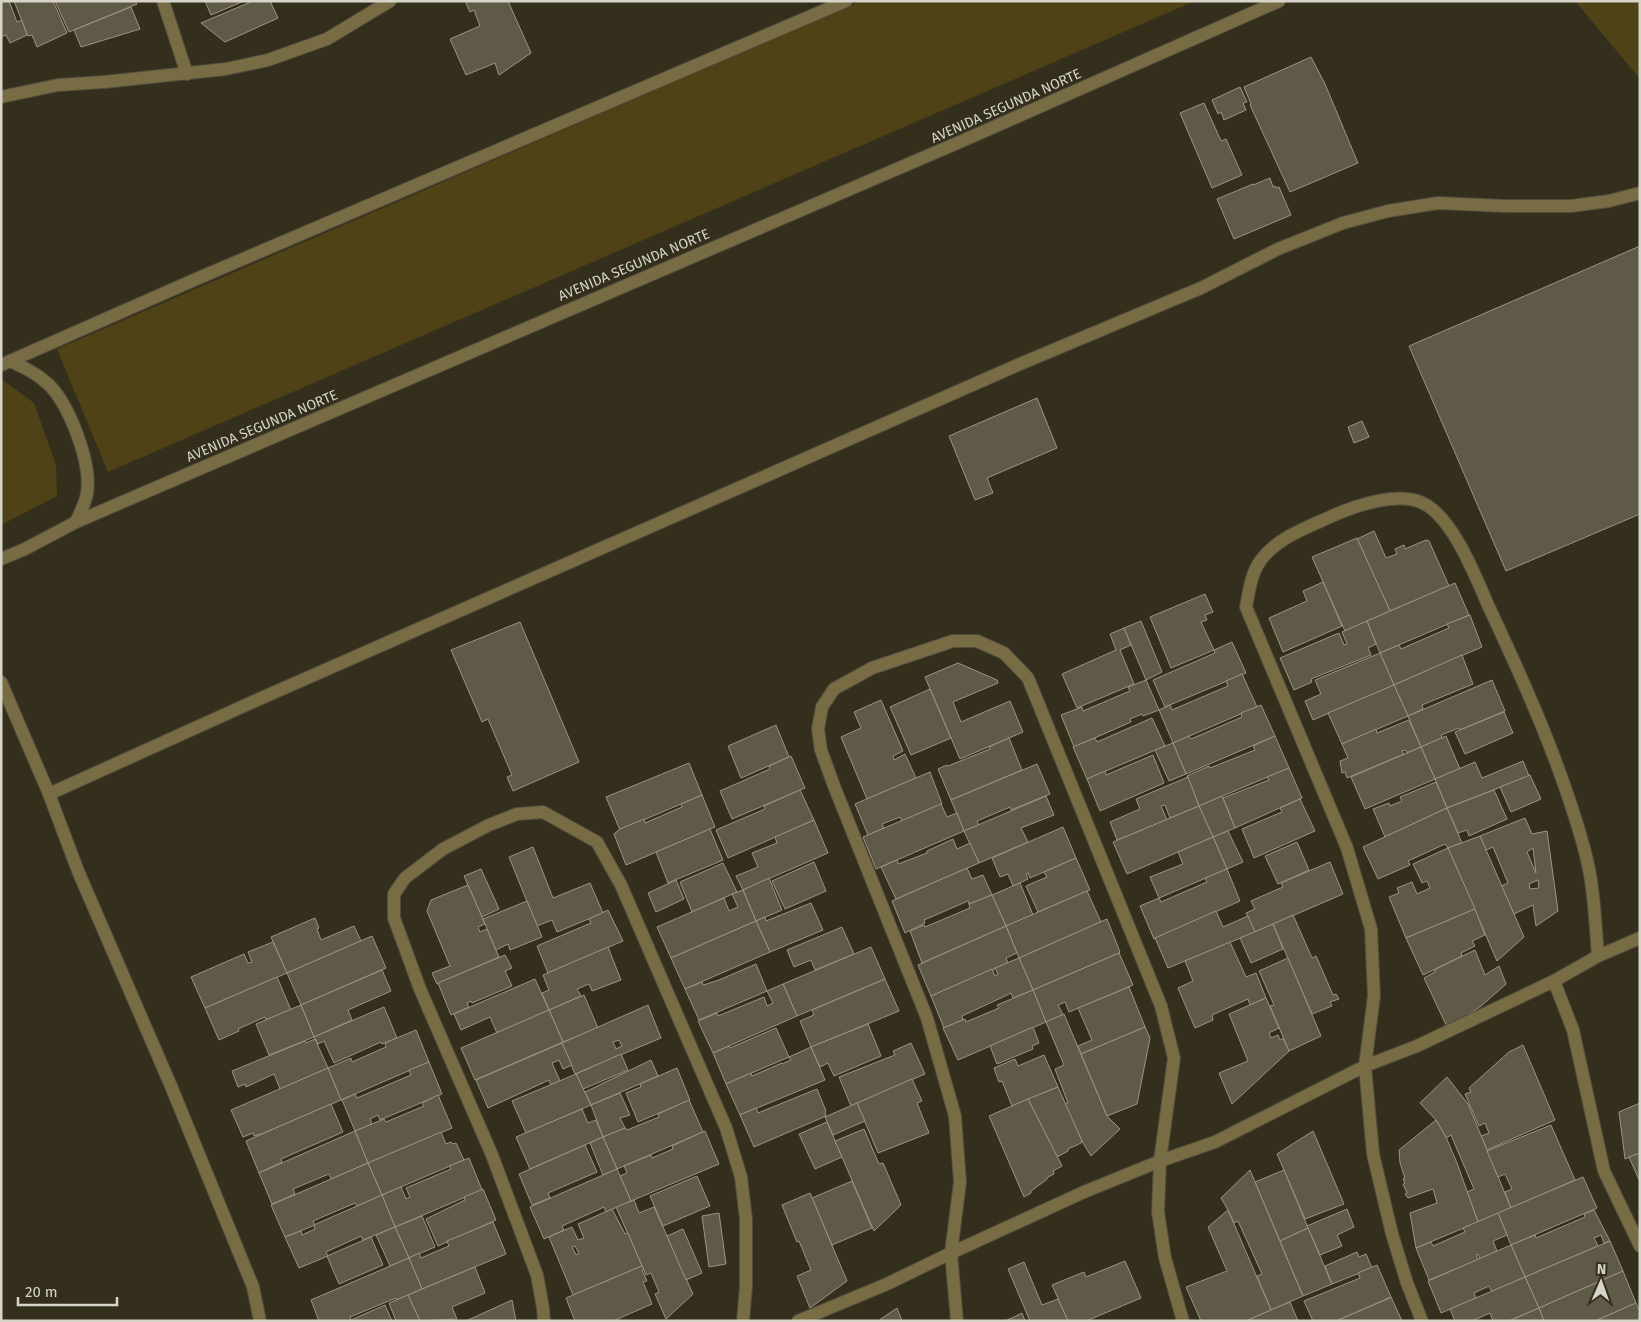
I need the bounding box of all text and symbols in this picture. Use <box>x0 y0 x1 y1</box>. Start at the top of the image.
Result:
street label: AVENIDA SEGUNDA NORTE <box>928 65 1084 147</box>
street label: AVENIDA SEGUNDA NORTE <box>556 225 712 305</box>
street label: AVENIDA SEGUNDA NORTE <box>184 386 340 466</box>
north arrow <box>1576 1257 1626 1307</box>
text: N <box>1596 1261 1606 1278</box>
scale bar <box>18 1274 116 1306</box>
text: 20 m <box>25 1283 58 1301</box>

